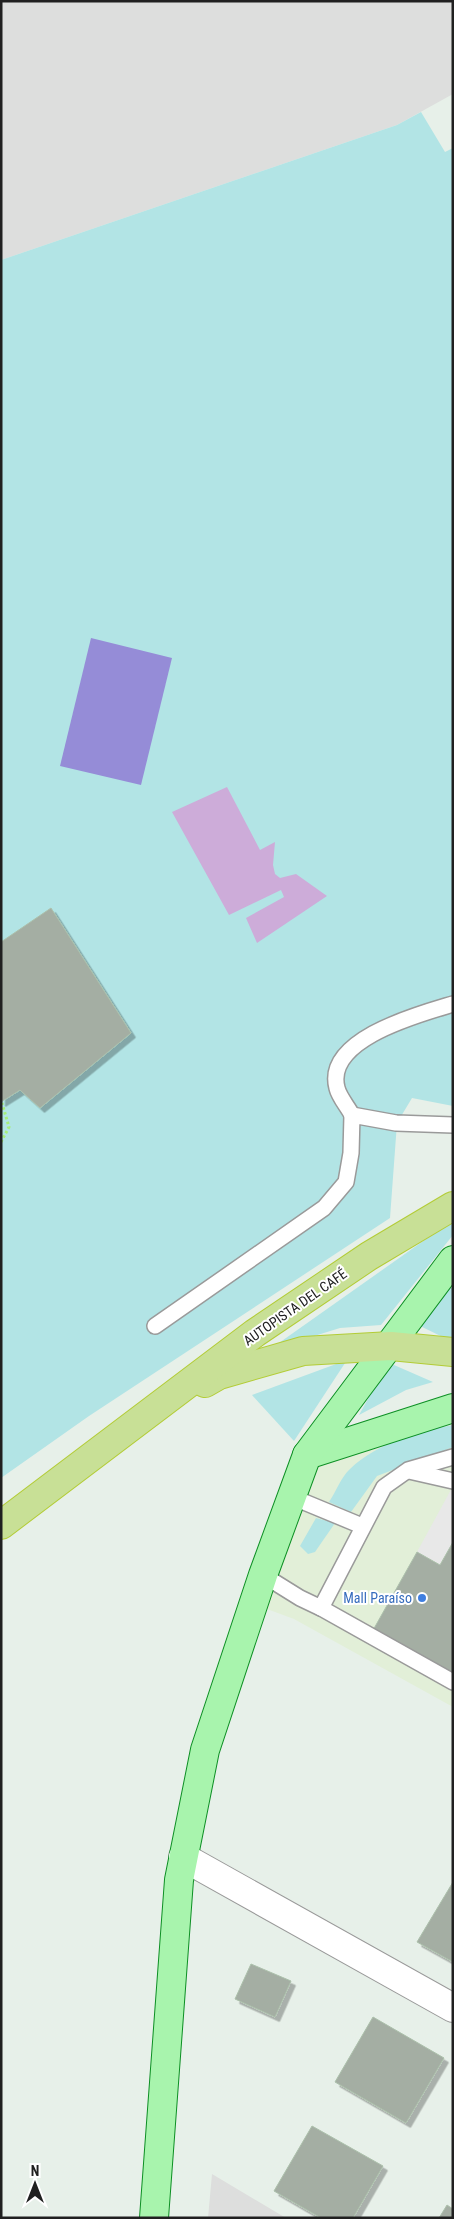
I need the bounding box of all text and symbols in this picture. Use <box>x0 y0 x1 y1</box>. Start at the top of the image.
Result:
street label: AUTOPISTA DEL CAFÉ <box>240 1265 350 1349</box>
place label: Mall Paraíso <box>343 1590 412 1606</box>
marker: Mall Paraíso <box>416 1592 428 1604</box>
north arrow <box>10 2159 60 2209</box>
text: N <box>31 2163 39 2179</box>

